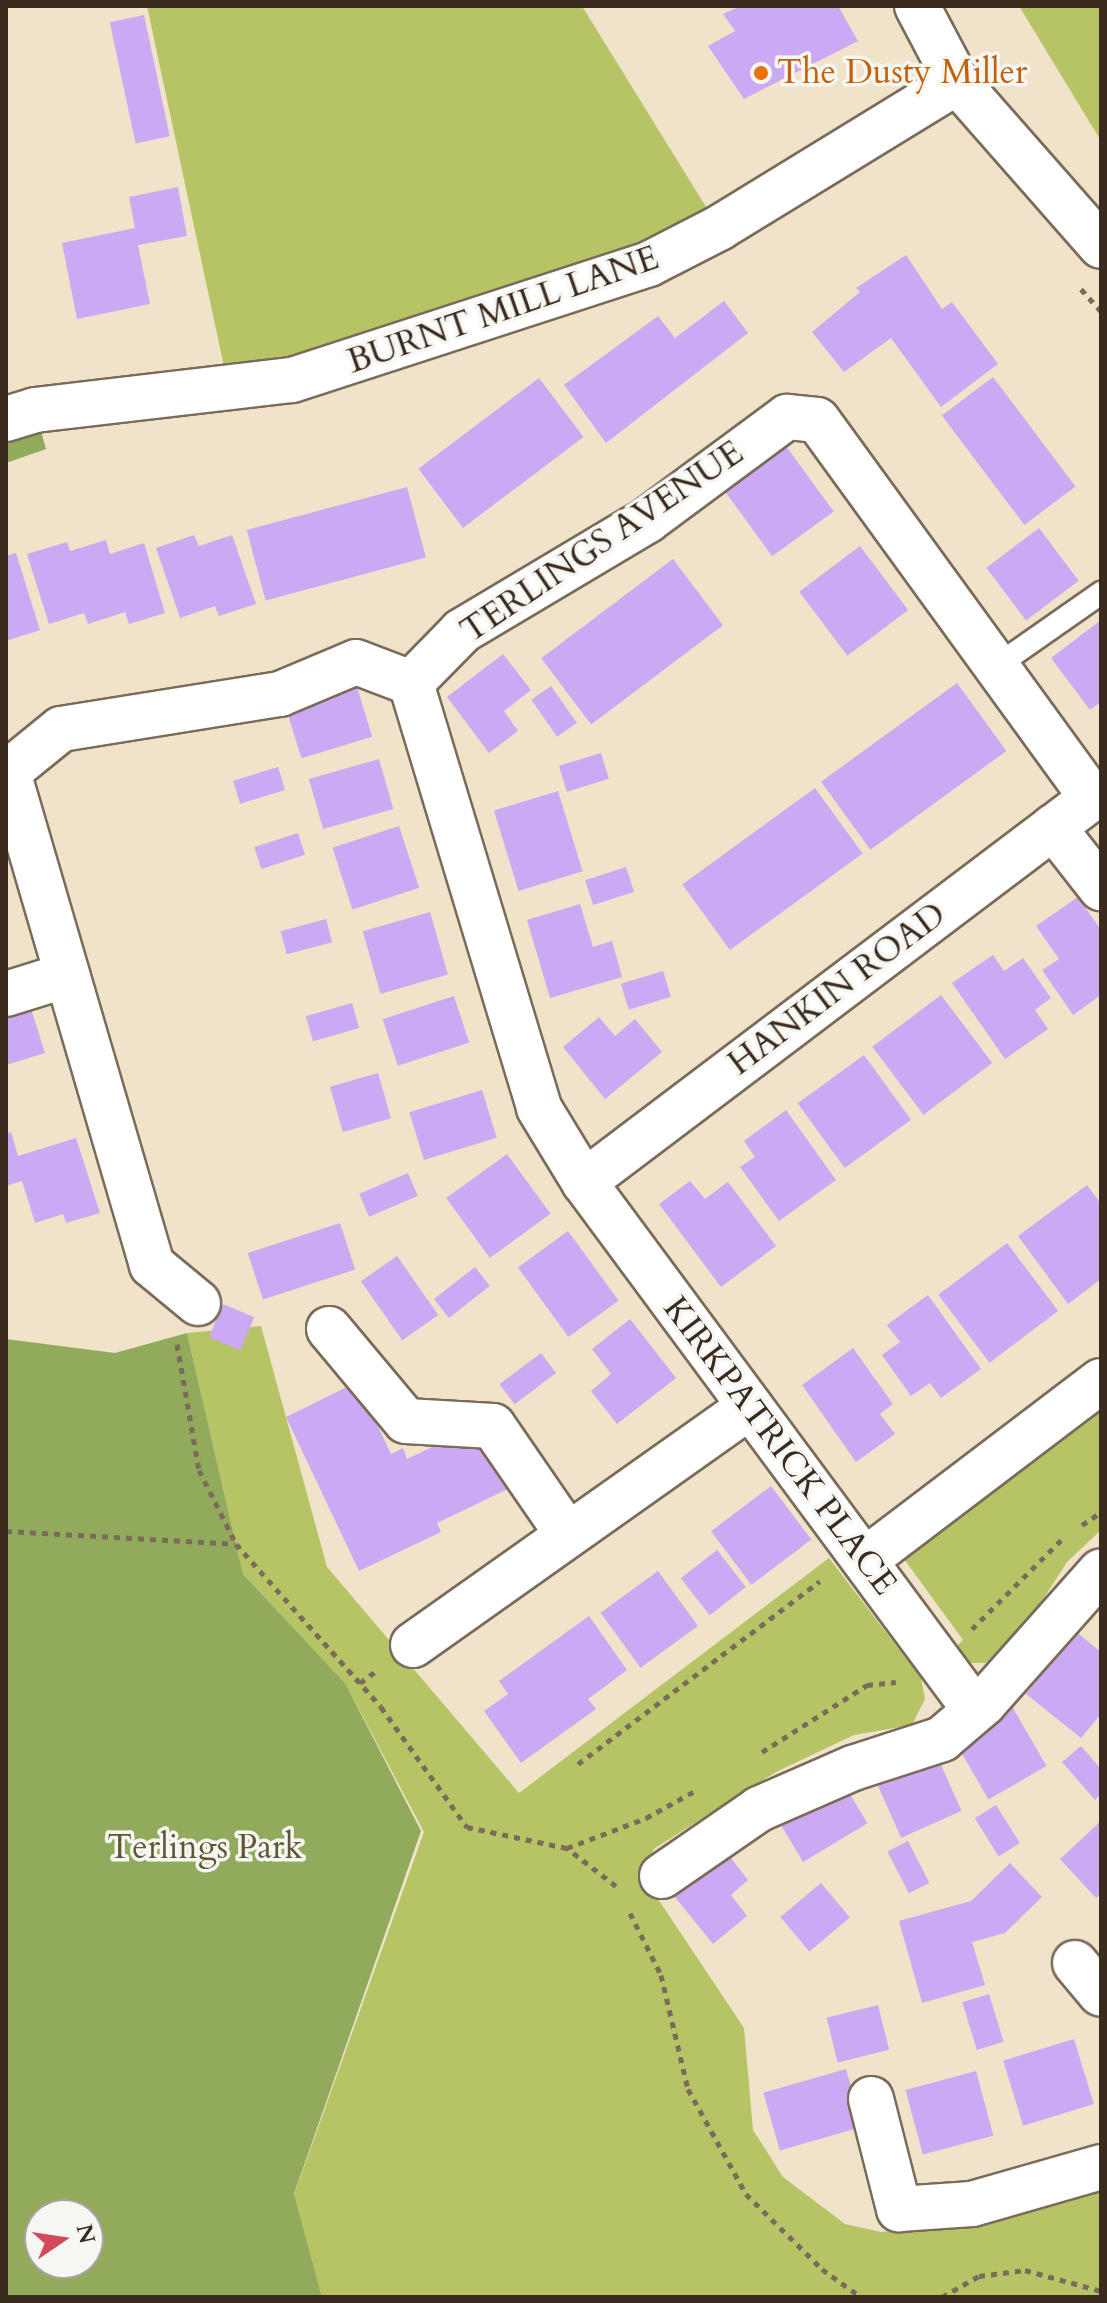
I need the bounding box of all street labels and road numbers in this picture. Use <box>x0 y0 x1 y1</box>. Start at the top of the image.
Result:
street label: BURNT MILL LANE <box>342 238 664 382</box>
street label: TERLINGS AVENUE <box>453 432 751 652</box>
street label: HANKIN ROAD <box>720 894 954 1084</box>
street label: KIRKPATRICK PLACE <box>655 1289 905 1603</box>

